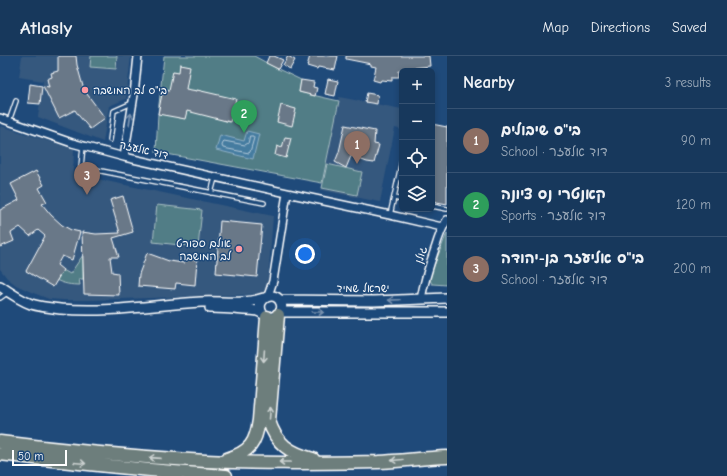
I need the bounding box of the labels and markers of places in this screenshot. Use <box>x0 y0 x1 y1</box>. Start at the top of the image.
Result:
place label: בי"ס לב המושבה <box>93 84 167 97</box>
marker: בי"ס לב המושבה <box>80 85 90 95</box>
pin: 2 <box>231 100 257 133</box>
pin: 1 <box>344 131 370 164</box>
pin: 3 <box>74 162 100 195</box>
place label: אולם ספורט לב המושבה <box>176 237 232 263</box>
marker: אולם ספורט לב המושבה <box>234 244 244 254</box>

